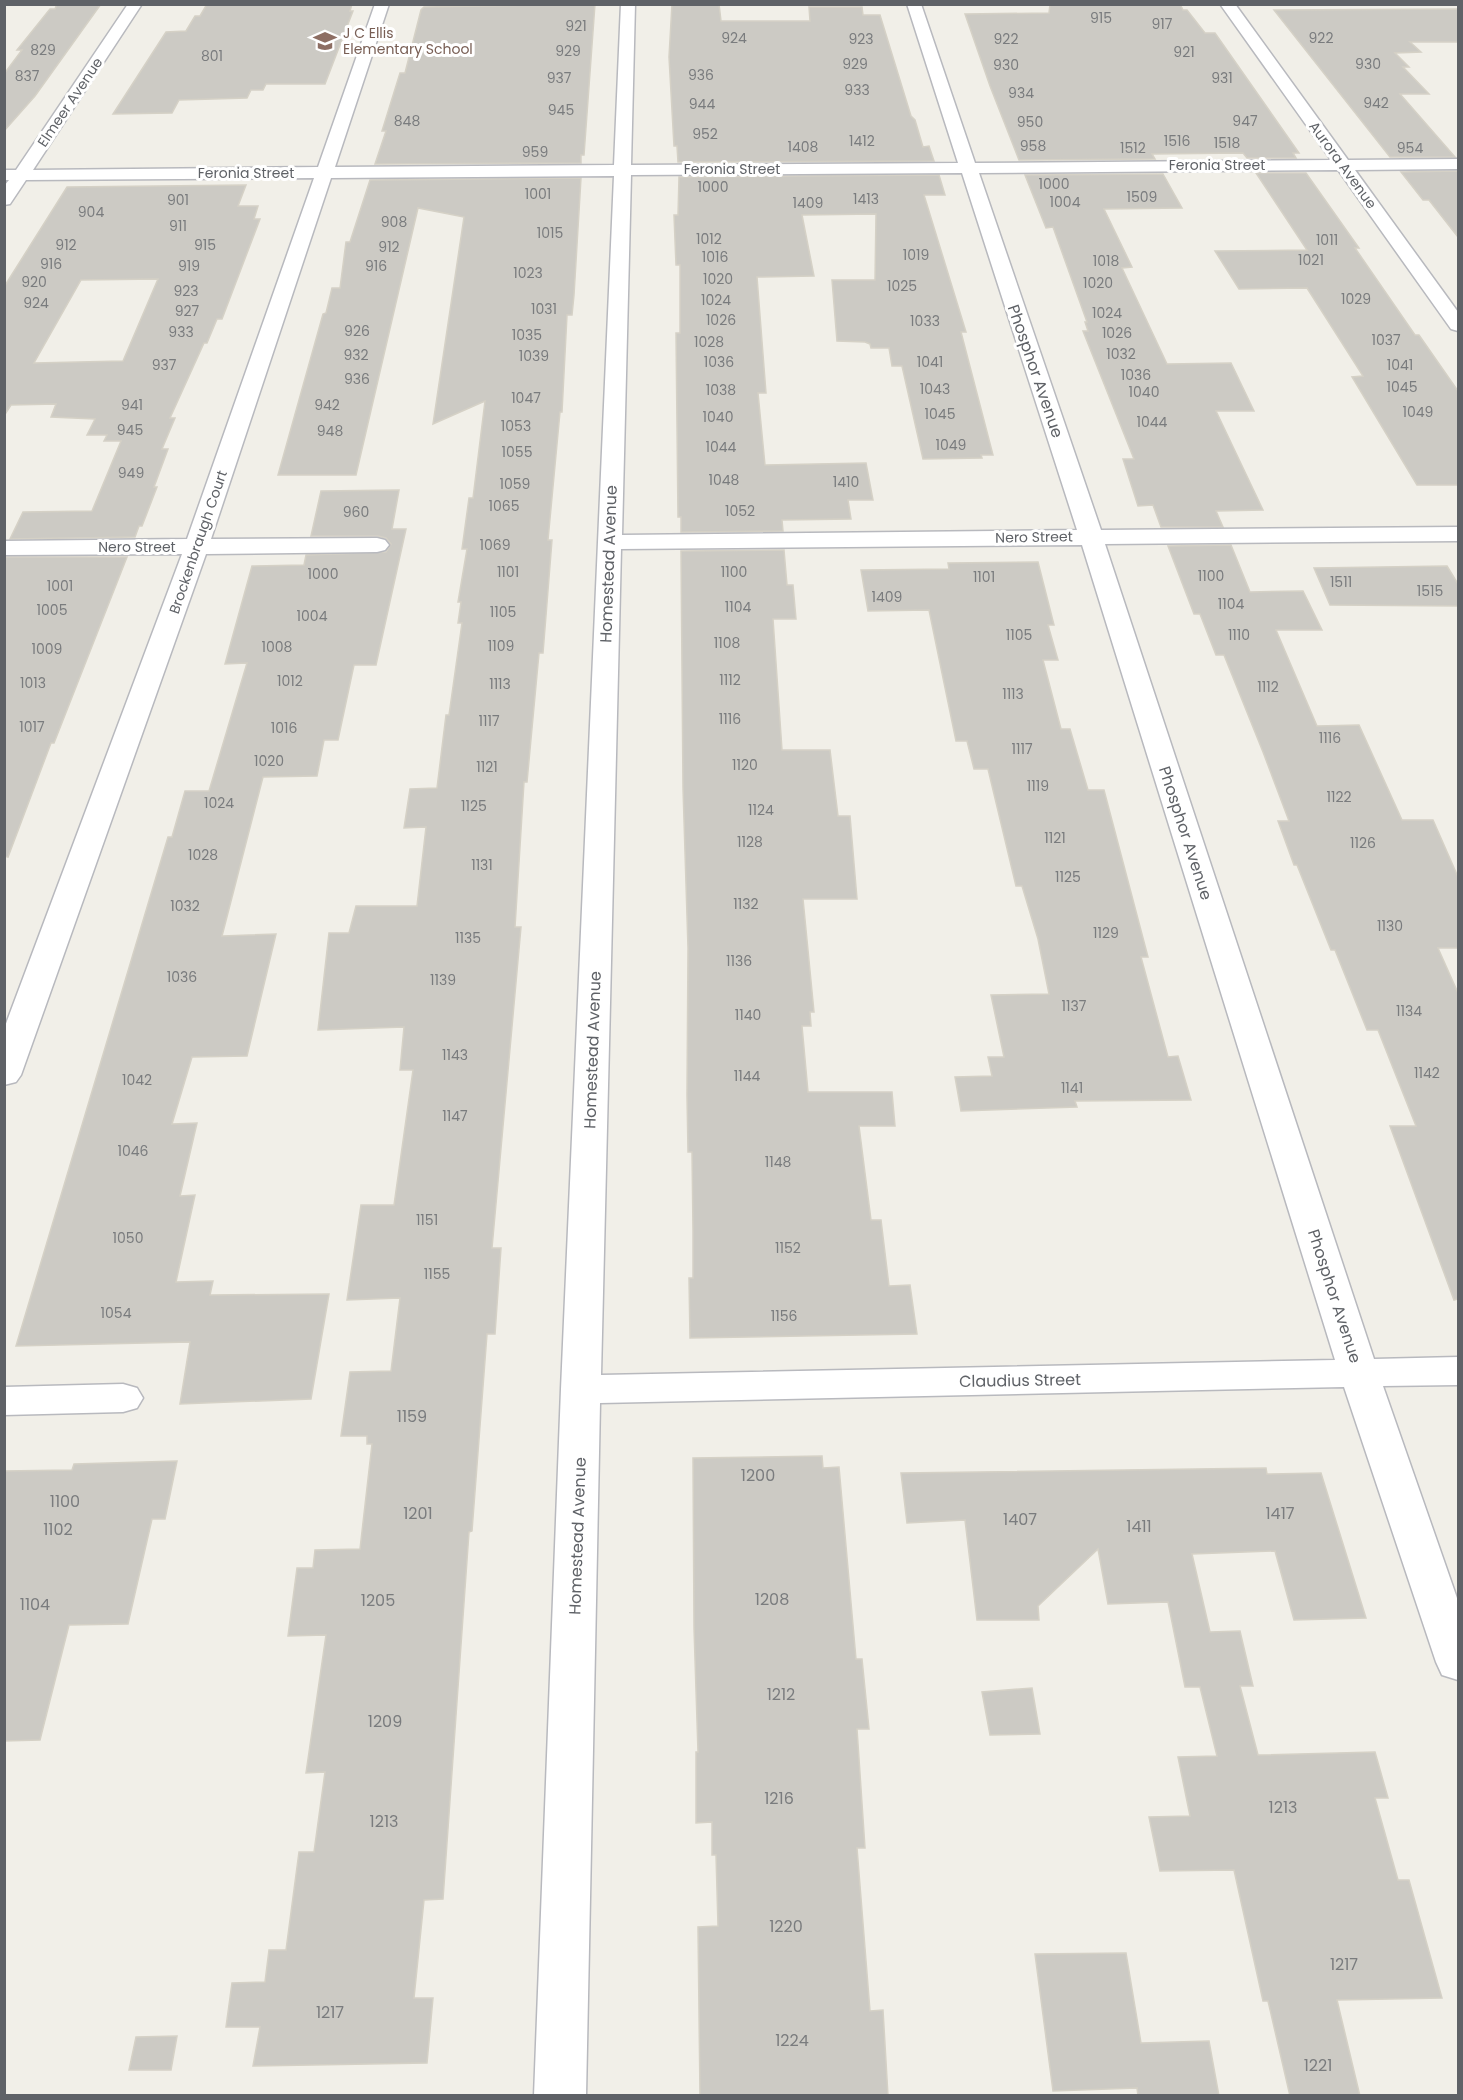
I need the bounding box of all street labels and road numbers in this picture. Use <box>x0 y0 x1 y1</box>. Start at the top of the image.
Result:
street label: Elmeer Avenue <box>33 53 108 151</box>
street label: Aurora Avenue <box>1304 117 1382 213</box>
street label: Feronia Street <box>1169 155 1265 175</box>
street label: Feronia Street <box>684 159 780 179</box>
street label: Feronia Street <box>198 163 294 183</box>
street label: Phosphor Avenue <box>1002 301 1069 441</box>
street label: Brockenbraugh Court <box>164 468 232 616</box>
street label: Homestead Avenue <box>594 485 623 643</box>
street label: Nero Street <box>995 526 1073 548</box>
street label: Nero Street <box>98 537 176 557</box>
street label: Phosphor Avenue <box>1153 763 1218 903</box>
street label: Homestead Avenue <box>578 971 607 1129</box>
street label: Phosphor Avenue <box>1302 1226 1367 1366</box>
street label: Claudius Street <box>959 1368 1081 1393</box>
street label: Homestead Avenue <box>563 1457 592 1615</box>

